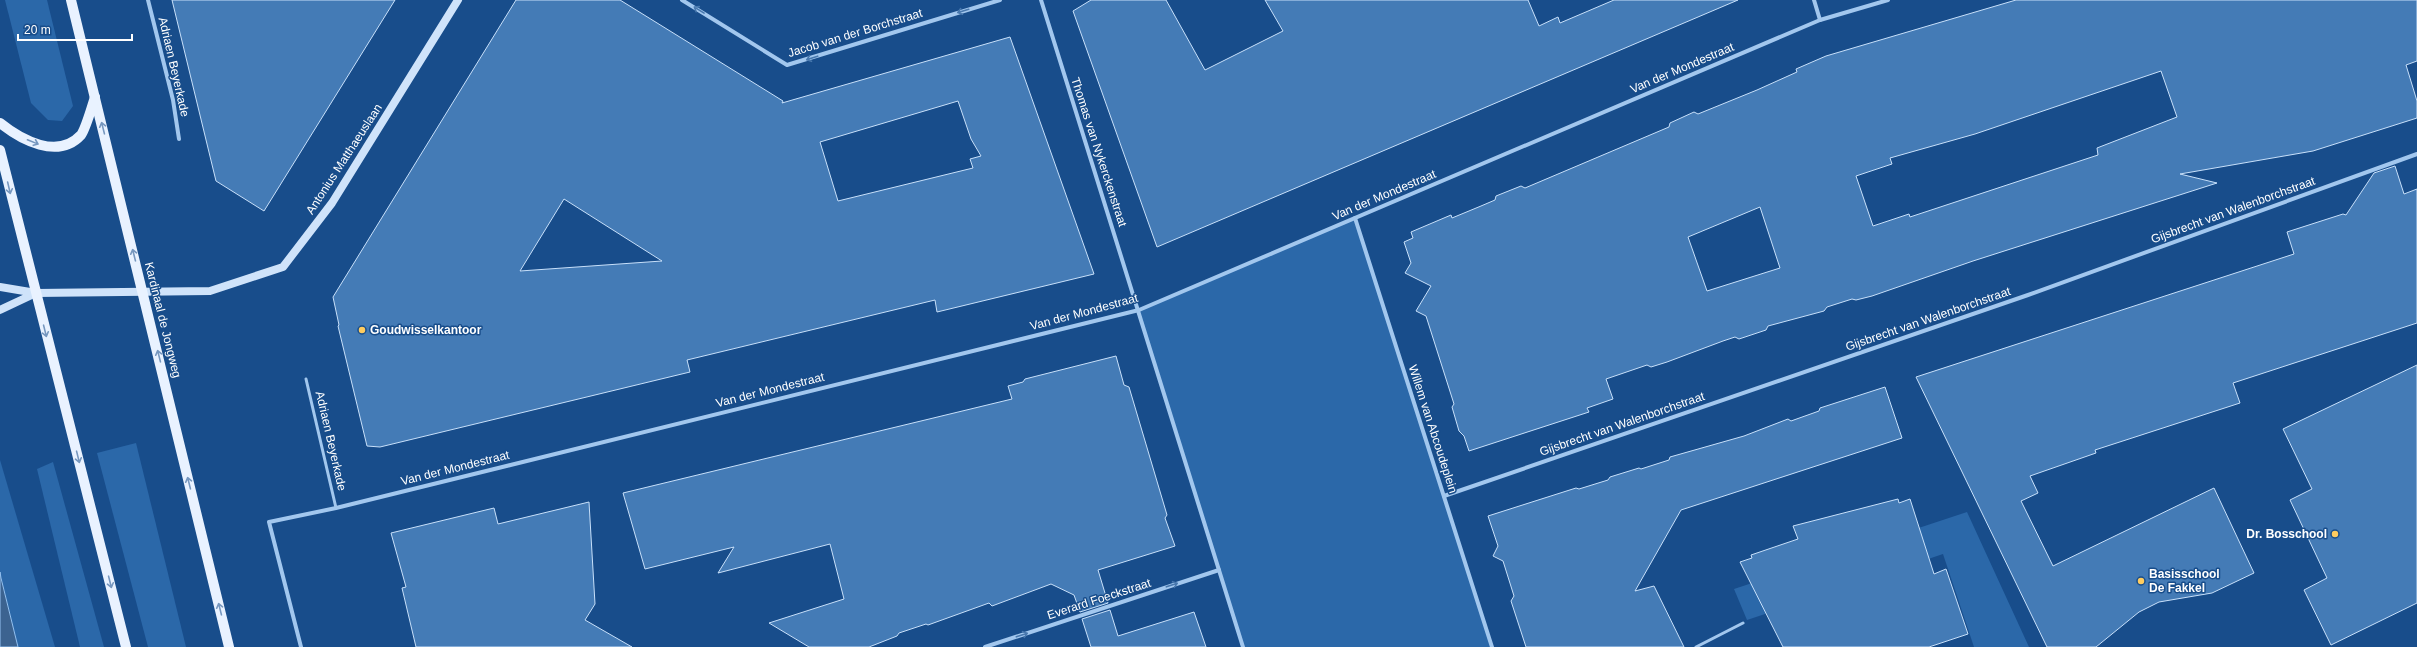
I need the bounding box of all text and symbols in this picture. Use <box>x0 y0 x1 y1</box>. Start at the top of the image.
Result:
one-way arrow <box>693 6 704 14</box>
street label: Jacob van der Borchstraat <box>786 6 925 60</box>
one-way arrow <box>956 8 969 15</box>
scale bar <box>18 16 132 42</box>
street label: Adriaen Beyerkade <box>156 16 192 119</box>
text: 20 m <box>24 23 51 37</box>
street label: Van der Mondestraat <box>1628 40 1737 96</box>
one-way arrow <box>805 55 818 62</box>
street label: Thomas van Nykerckenstraat <box>1068 76 1130 229</box>
street label: Antonius Matthaeuslaan <box>303 101 385 217</box>
one-way arrow <box>98 122 106 135</box>
one-way arrow <box>27 139 39 147</box>
street label: Van der Mondestraat <box>1330 167 1439 223</box>
street label: Gijsbrecht van Walenborchstraat <box>2149 174 2318 246</box>
one-way arrow <box>6 181 13 194</box>
one-way arrow <box>129 248 137 261</box>
street label: Kardinaal de Jongweg <box>142 261 184 379</box>
street label: Gijsbrecht van Walenborchstraat <box>1844 284 2013 354</box>
street label: Van der Mondestraat <box>1028 291 1140 333</box>
place label: Goudwisselkantoor <box>370 323 482 337</box>
one-way arrow <box>42 324 50 337</box>
marker: Goudwisselkantoor <box>357 325 367 335</box>
one-way arrow <box>154 350 162 363</box>
street label: Willem van Abcoudeplein <box>1406 363 1460 495</box>
street label: Van der Mondestraat <box>714 370 826 410</box>
street label: Gijsbrecht van Walenborchstraat <box>1538 389 1707 459</box>
street label: Adriaen Beyerkade <box>313 390 349 493</box>
street label: Van der Mondestraat <box>399 448 511 488</box>
one-way arrow <box>74 450 82 463</box>
one-way arrow <box>185 477 193 490</box>
place label: Dr. Bosschool <box>2246 527 2327 541</box>
marker: Dr. Bosschool <box>2330 529 2340 539</box>
place label: Basisschool De Fakkel <box>2149 567 2220 595</box>
street label: Everard Foeckstraat <box>1045 575 1153 622</box>
one-way arrow <box>107 576 114 589</box>
marker: Basisschool De Fakkel <box>2136 576 2146 586</box>
one-way arrow <box>1166 581 1178 589</box>
one-way arrow <box>216 603 223 616</box>
one-way arrow <box>1015 631 1028 638</box>

